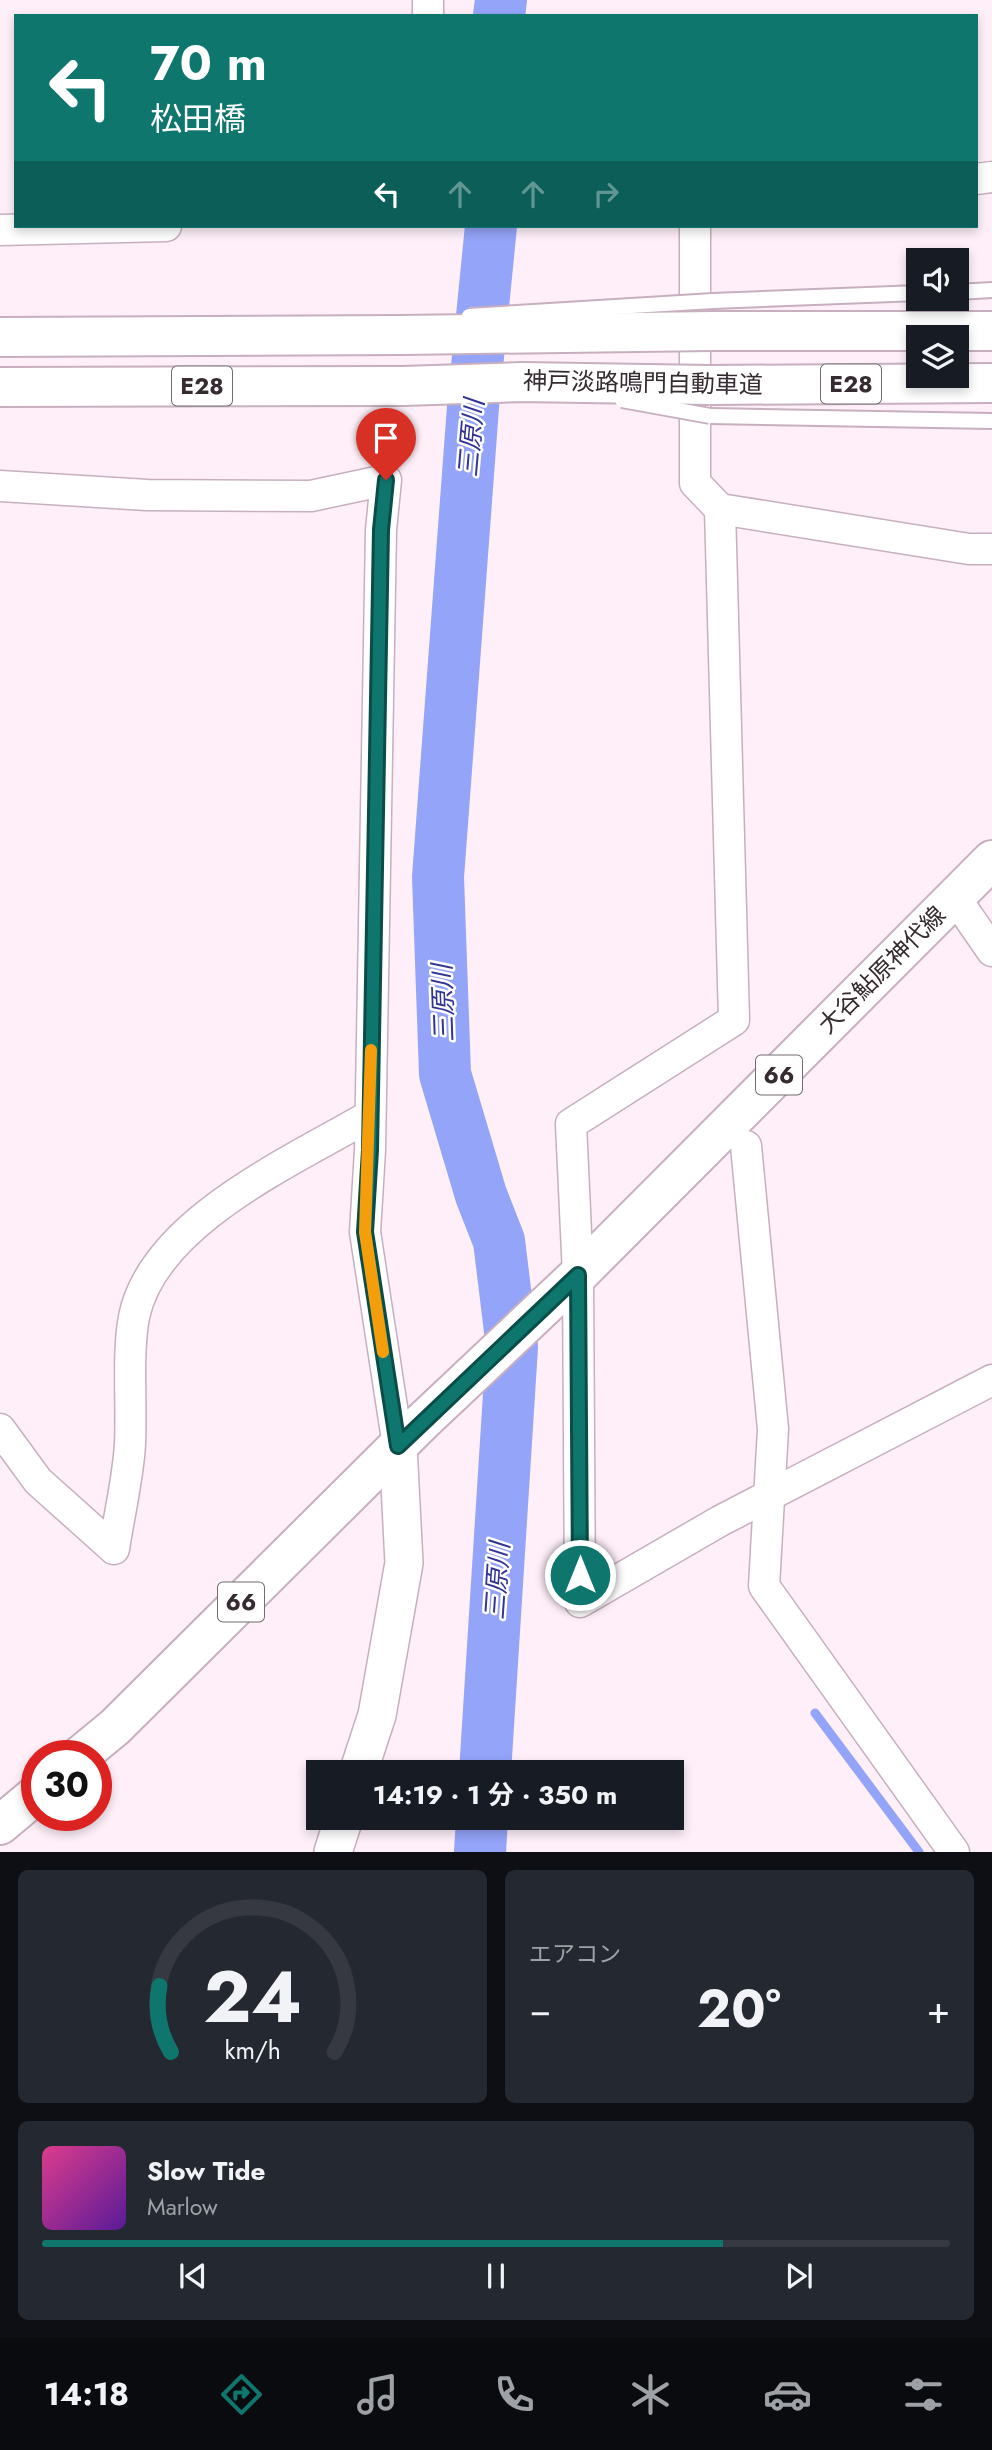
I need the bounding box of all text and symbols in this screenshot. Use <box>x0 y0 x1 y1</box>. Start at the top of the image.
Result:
text: 70 m <box>150 28 267 98</box>
icon: left <box>35 42 126 133</box>
text: 松田橋 <box>150 96 246 142</box>
icon: left <box>368 175 406 213</box>
icon: ahead <box>441 175 479 213</box>
icon: ahead <box>514 175 552 213</box>
icon: right <box>587 175 625 213</box>
map controls <box>906 248 969 388</box>
button: sound <box>906 248 969 311</box>
button: layers <box>906 325 969 388</box>
street label: 神戸淡路鳴門自動車道 <box>523 363 763 402</box>
road number: E28 <box>821 364 881 404</box>
road number: E28 <box>172 366 232 406</box>
water label: 三原川 <box>449 395 494 479</box>
pin <box>356 408 416 480</box>
icon: arrive <box>367 419 405 457</box>
street label: 大谷鮎原神代線 <box>810 898 953 1041</box>
water label: 三原川 <box>423 960 463 1043</box>
road number: 66 <box>756 1056 802 1094</box>
water label: 三原川 <box>475 1538 519 1621</box>
position arrow <box>543 1538 617 1612</box>
road number: 66 <box>218 1582 264 1622</box>
speed limit sign: 30 <box>21 1740 112 1831</box>
text: 14:19 · 1 分 · 350 m <box>373 1776 617 1814</box>
text: エアコン <box>529 1937 621 1971</box>
text: 24 <box>203 1945 302 2050</box>
text: 20° <box>697 1971 781 2047</box>
text: − <box>529 1982 551 2037</box>
text: + <box>927 1982 950 2037</box>
text: km/h <box>224 2032 281 2068</box>
text: Slow Tide <box>147 2152 266 2190</box>
text: Marlow <box>147 2190 218 2224</box>
icon: previous <box>174 2257 212 2295</box>
icon: pause <box>477 2257 515 2295</box>
icon: next <box>780 2257 818 2295</box>
icon: directions <box>217 2370 266 2419</box>
icon: music <box>353 2370 402 2419</box>
icon: phone <box>490 2370 539 2419</box>
icon: climate <box>626 2370 675 2419</box>
icon: car <box>763 2370 812 2419</box>
icon: filters <box>899 2370 948 2419</box>
text: 14:18 <box>44 2371 129 2417</box>

